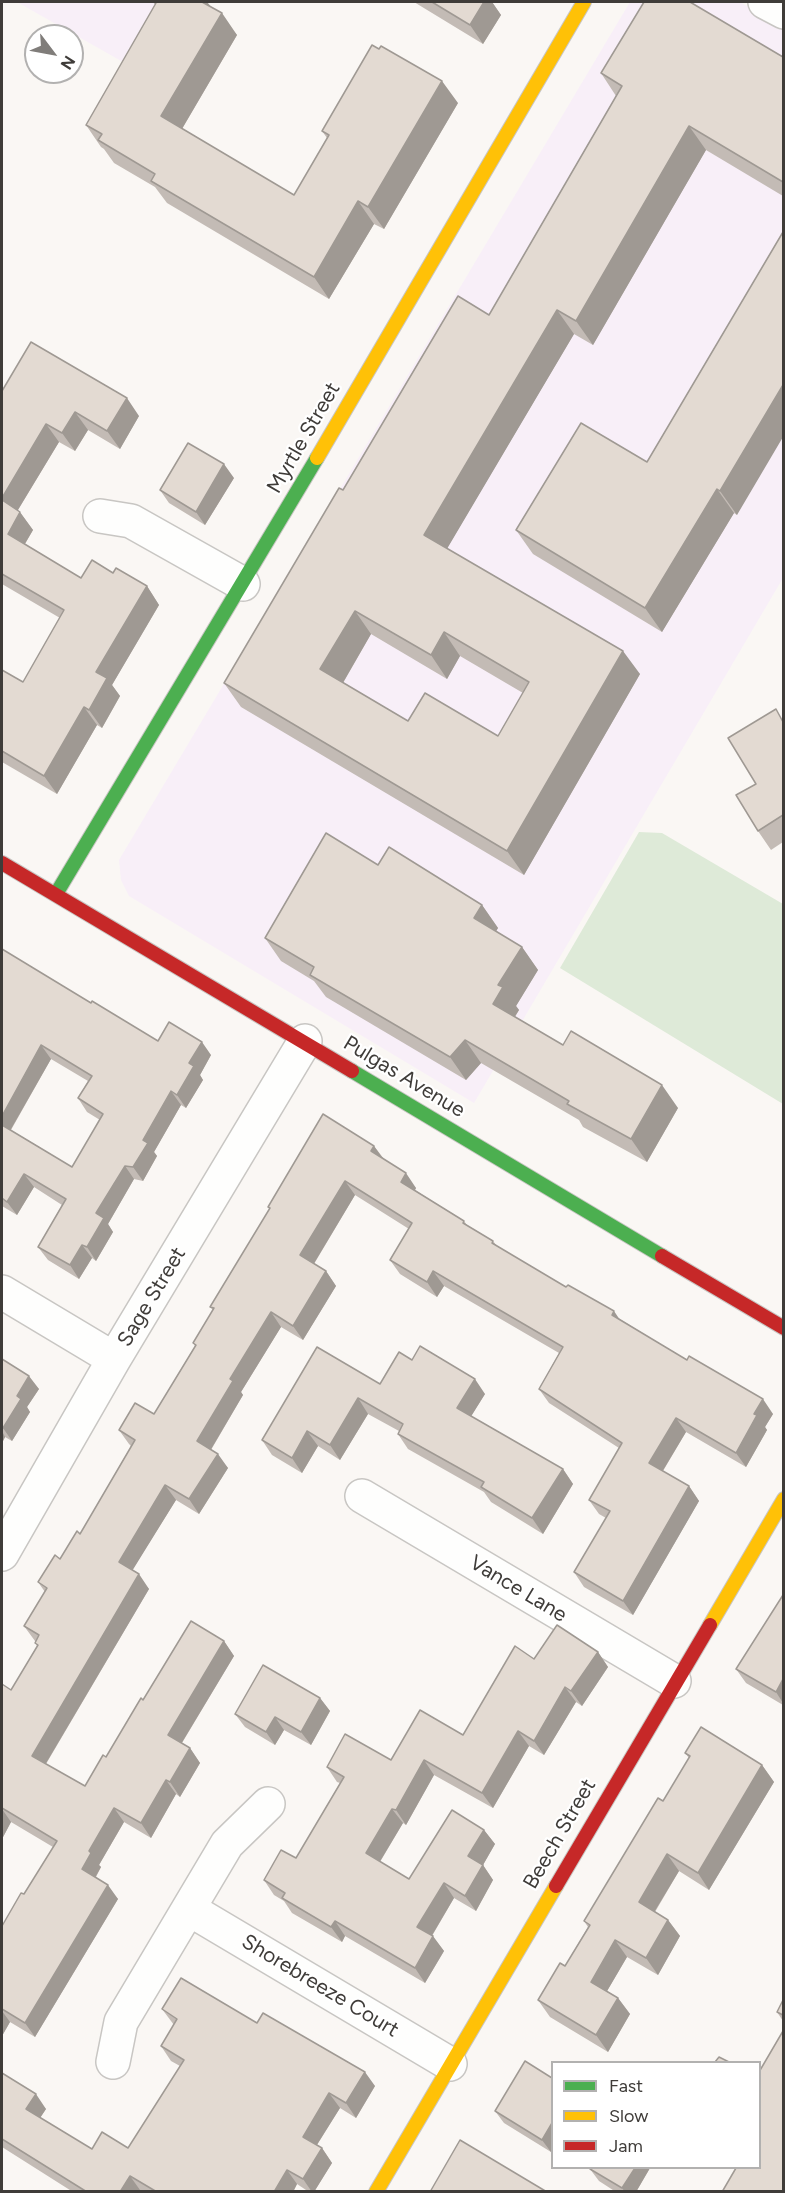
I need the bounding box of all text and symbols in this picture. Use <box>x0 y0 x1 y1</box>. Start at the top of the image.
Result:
north arrow <box>24 24 84 84</box>
text: N <box>57 52 79 73</box>
street label: Myrtle Street <box>262 378 346 498</box>
street label: Pulgas Avenue <box>339 1031 469 1123</box>
street label: Sage Street <box>113 1243 191 1351</box>
street label: Vance Lane <box>465 1550 571 1628</box>
street label: Beech Street <box>518 1775 602 1893</box>
street label: Shorebreeze Court <box>237 1929 403 2043</box>
legend <box>551 2061 761 2169</box>
text: Fast <box>609 2075 643 2097</box>
text: Slow <box>609 2105 648 2127</box>
text: Jam <box>609 2135 643 2157</box>

